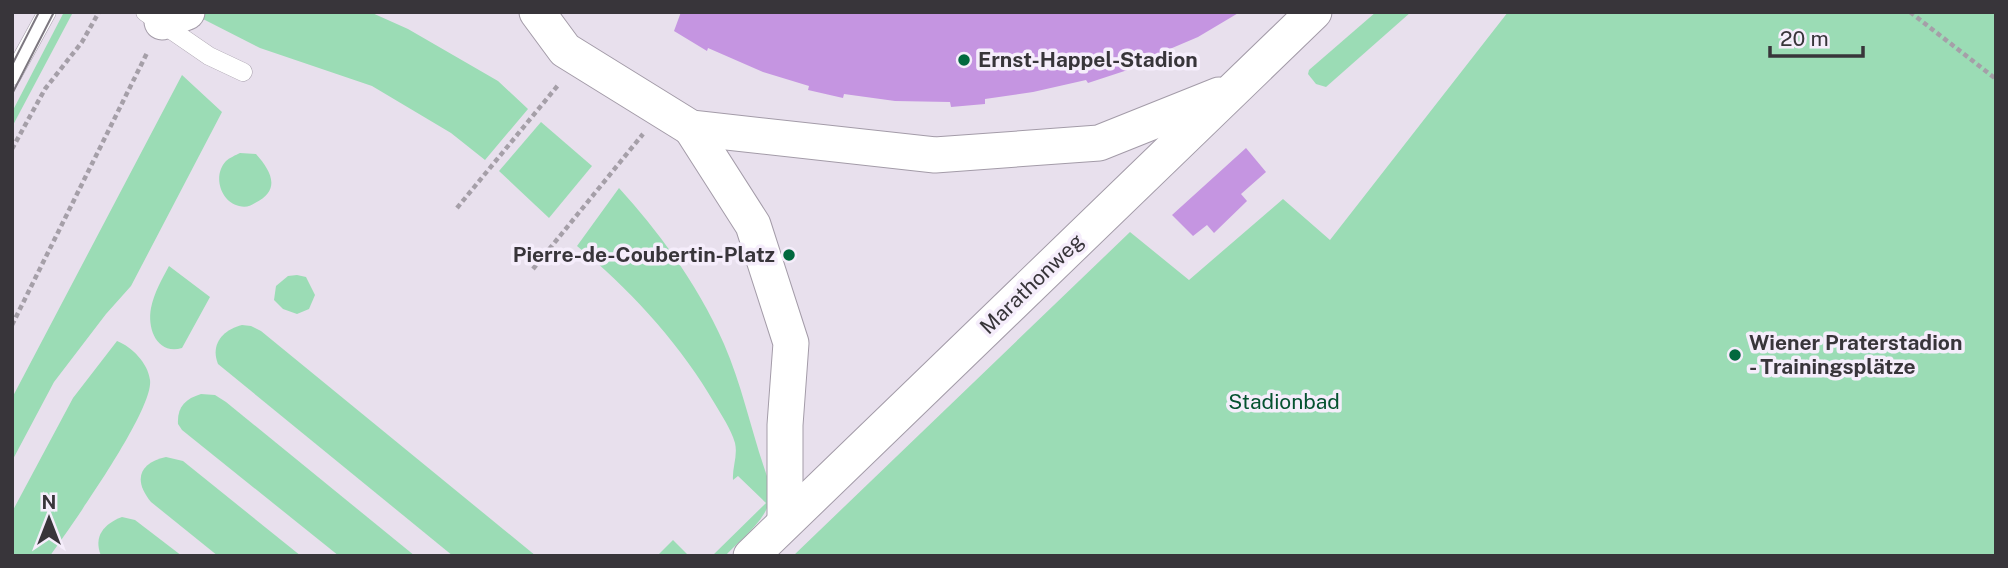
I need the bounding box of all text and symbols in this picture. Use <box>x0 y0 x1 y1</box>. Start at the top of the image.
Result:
scale bar <box>1770 14 1863 58</box>
text: 20 m <box>1780 26 1829 51</box>
place label: Ernst-Happel-Stadion <box>978 47 1198 72</box>
marker: Ernst-Happel-Stadion <box>956 52 972 68</box>
street label: Marathonweg <box>975 228 1089 339</box>
place label: Pierre-de-Coubertin-Platz <box>513 242 775 267</box>
marker: Pierre-de-Coubertin-Platz <box>781 247 797 263</box>
place label: Wiener Praterstadion - Trainingsplätze <box>1749 330 1962 379</box>
marker: Wiener Praterstadion - Trainingsplätze <box>1727 347 1743 363</box>
park label: Stadionbad <box>1228 389 1340 414</box>
north arrow <box>14 484 84 554</box>
text: N <box>42 491 56 513</box>

